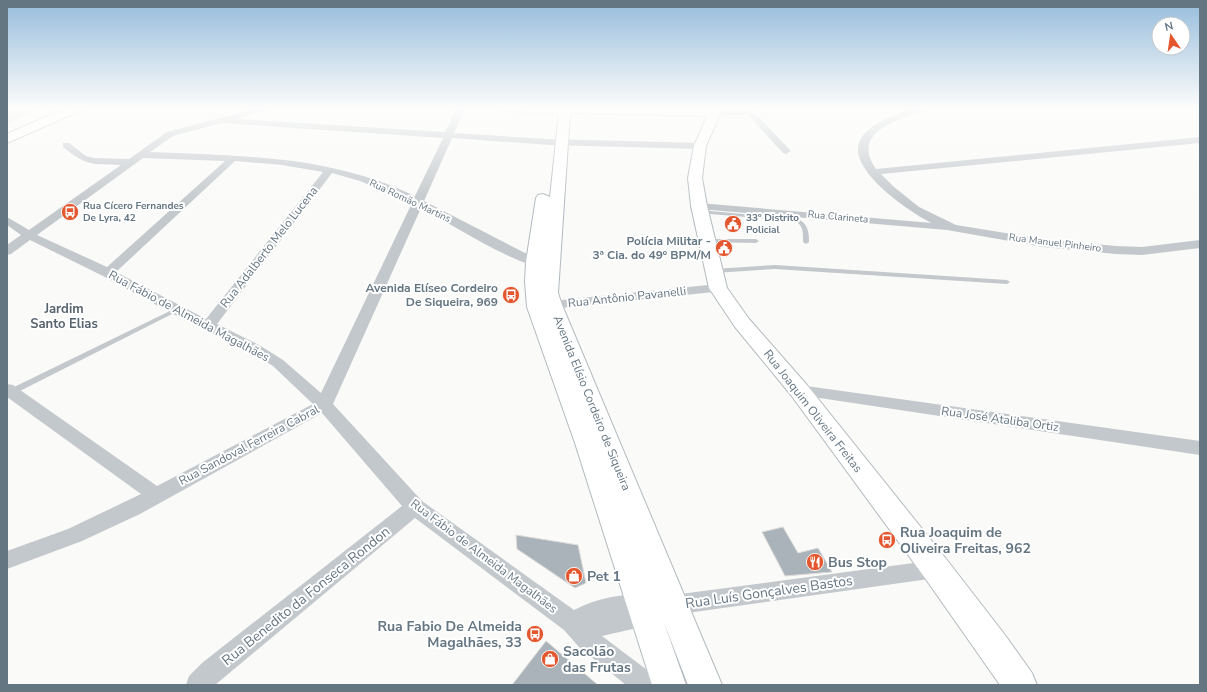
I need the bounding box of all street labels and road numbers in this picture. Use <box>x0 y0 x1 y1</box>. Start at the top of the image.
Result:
street label: Rua Romão Martins <box>367 176 453 226</box>
street label: Rua Adalberto Melo Lucena <box>217 183 321 311</box>
street label: Rua Clarineta <box>807 207 869 227</box>
street label: Rua Manuel Pinheiro <box>1008 230 1102 256</box>
street label: Rua Fábio de Almeida Magalhães <box>106 267 272 365</box>
street label: Rua Antônio Pavanelli <box>567 283 687 311</box>
street label: Avenida Elísio Cordeiro de Siqueira <box>549 313 635 493</box>
street label: Rua Joaquim Oliveira Freitas <box>760 346 866 476</box>
street label: Rua Sandoval Ferreira Cabral <box>176 401 322 489</box>
street label: Rua José Ataliba Ortiz <box>940 403 1060 435</box>
street label: Rua Fábio de Almeida Magalhães <box>407 495 561 617</box>
street label: Rua Benedito da Fonseca Rondon <box>218 522 394 670</box>
street label: Rua Luís Gonçalves Bastos <box>684 571 854 613</box>

